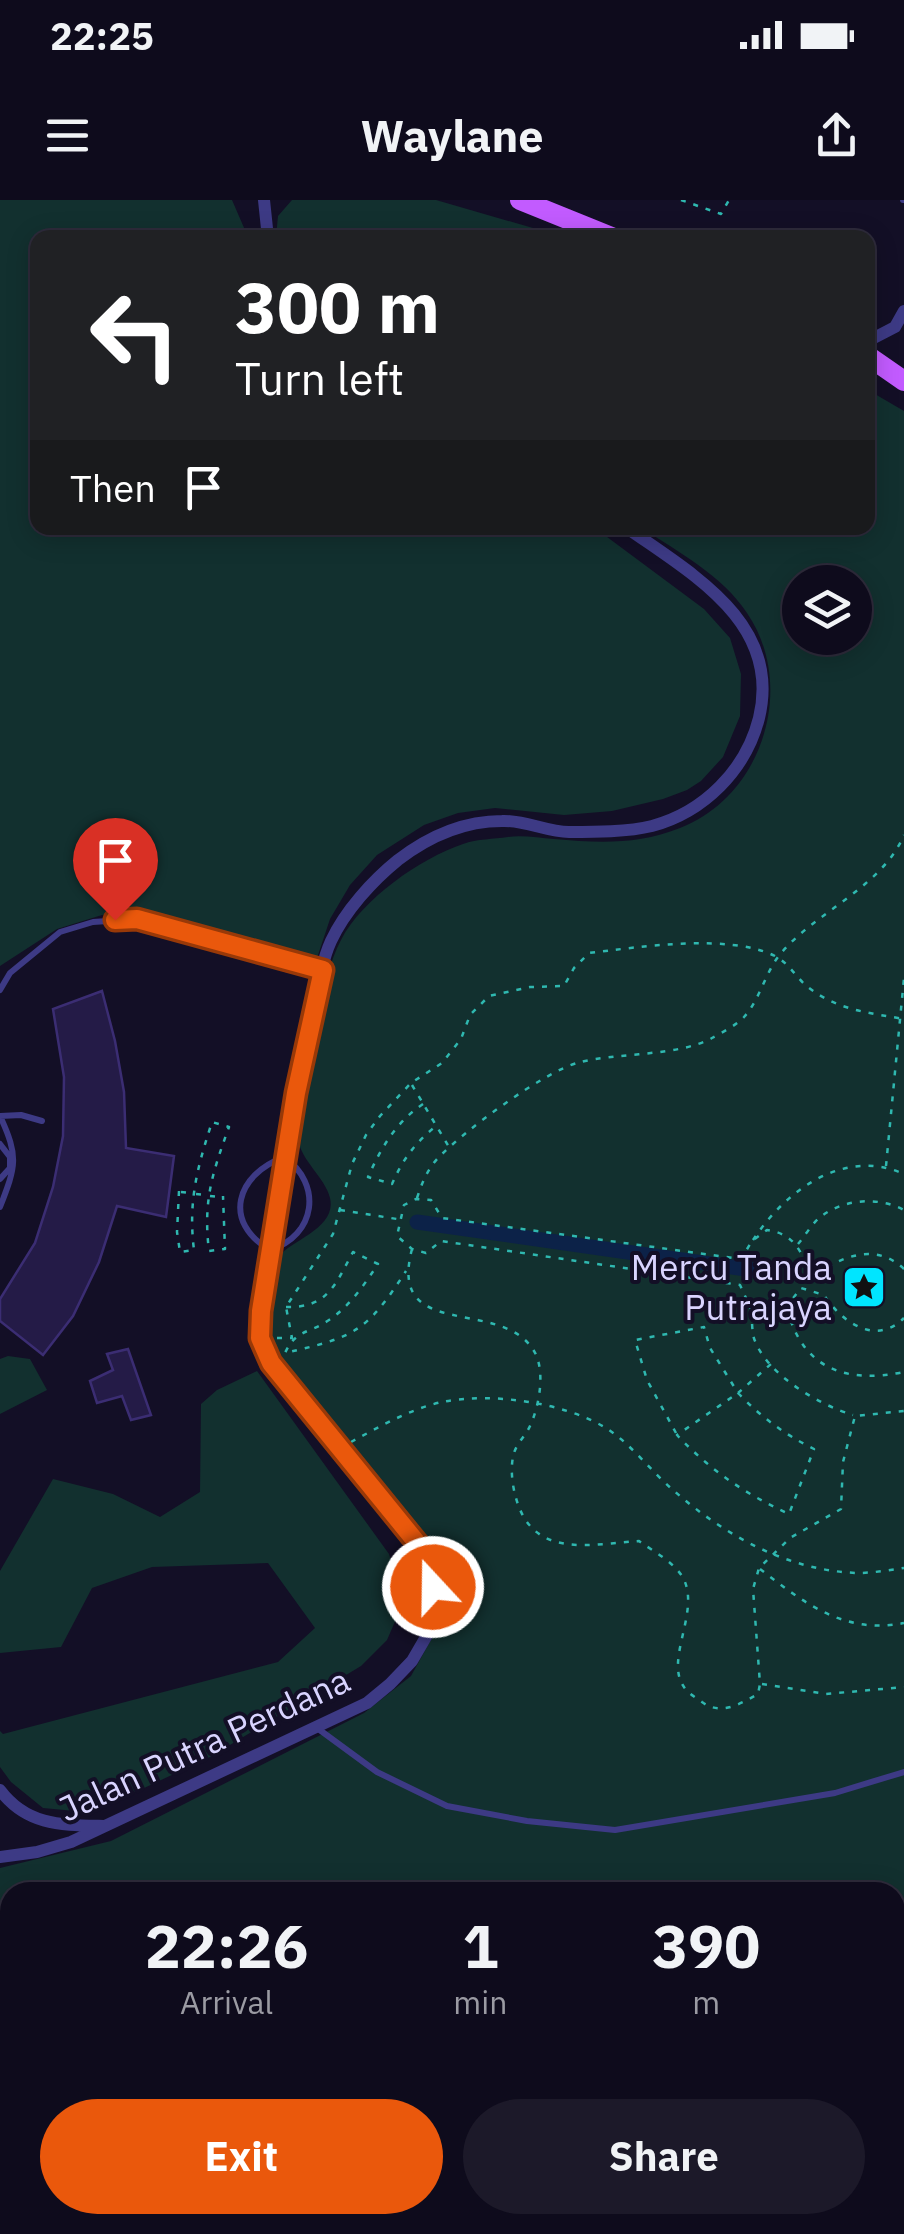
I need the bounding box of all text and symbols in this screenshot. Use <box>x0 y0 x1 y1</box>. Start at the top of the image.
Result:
text: 22:25 <box>50 11 154 60</box>
text: Waylane <box>360 106 544 164</box>
icon: menu <box>40 108 95 163</box>
icon: share <box>809 108 864 163</box>
text: 300 m <box>235 261 440 352</box>
icon: left <box>70 270 200 400</box>
text: Turn left <box>235 349 404 407</box>
icon: arrive <box>176 460 231 515</box>
text: Then <box>70 463 156 512</box>
map controls <box>782 565 872 655</box>
button: layers <box>782 565 872 655</box>
pin <box>73 818 158 921</box>
icon: arrive <box>88 833 143 888</box>
place label: Mercu Tanda Putrajaya <box>631 1244 832 1330</box>
place icon: Mercu Tanda Putrajaya <box>841 1264 887 1310</box>
position arrow <box>381 1535 485 1639</box>
street label: Jalan Putra Perdana <box>51 1656 357 1832</box>
text: 22:26 <box>145 1906 309 1985</box>
text: 1 <box>462 1906 498 1985</box>
text: 390 <box>652 1906 760 1985</box>
text: Arrival <box>180 1981 273 2023</box>
text: min <box>453 1981 507 2023</box>
text: m <box>692 1981 720 2023</box>
button: Exit <box>40 2099 443 2214</box>
button: Share <box>463 2099 865 2214</box>

